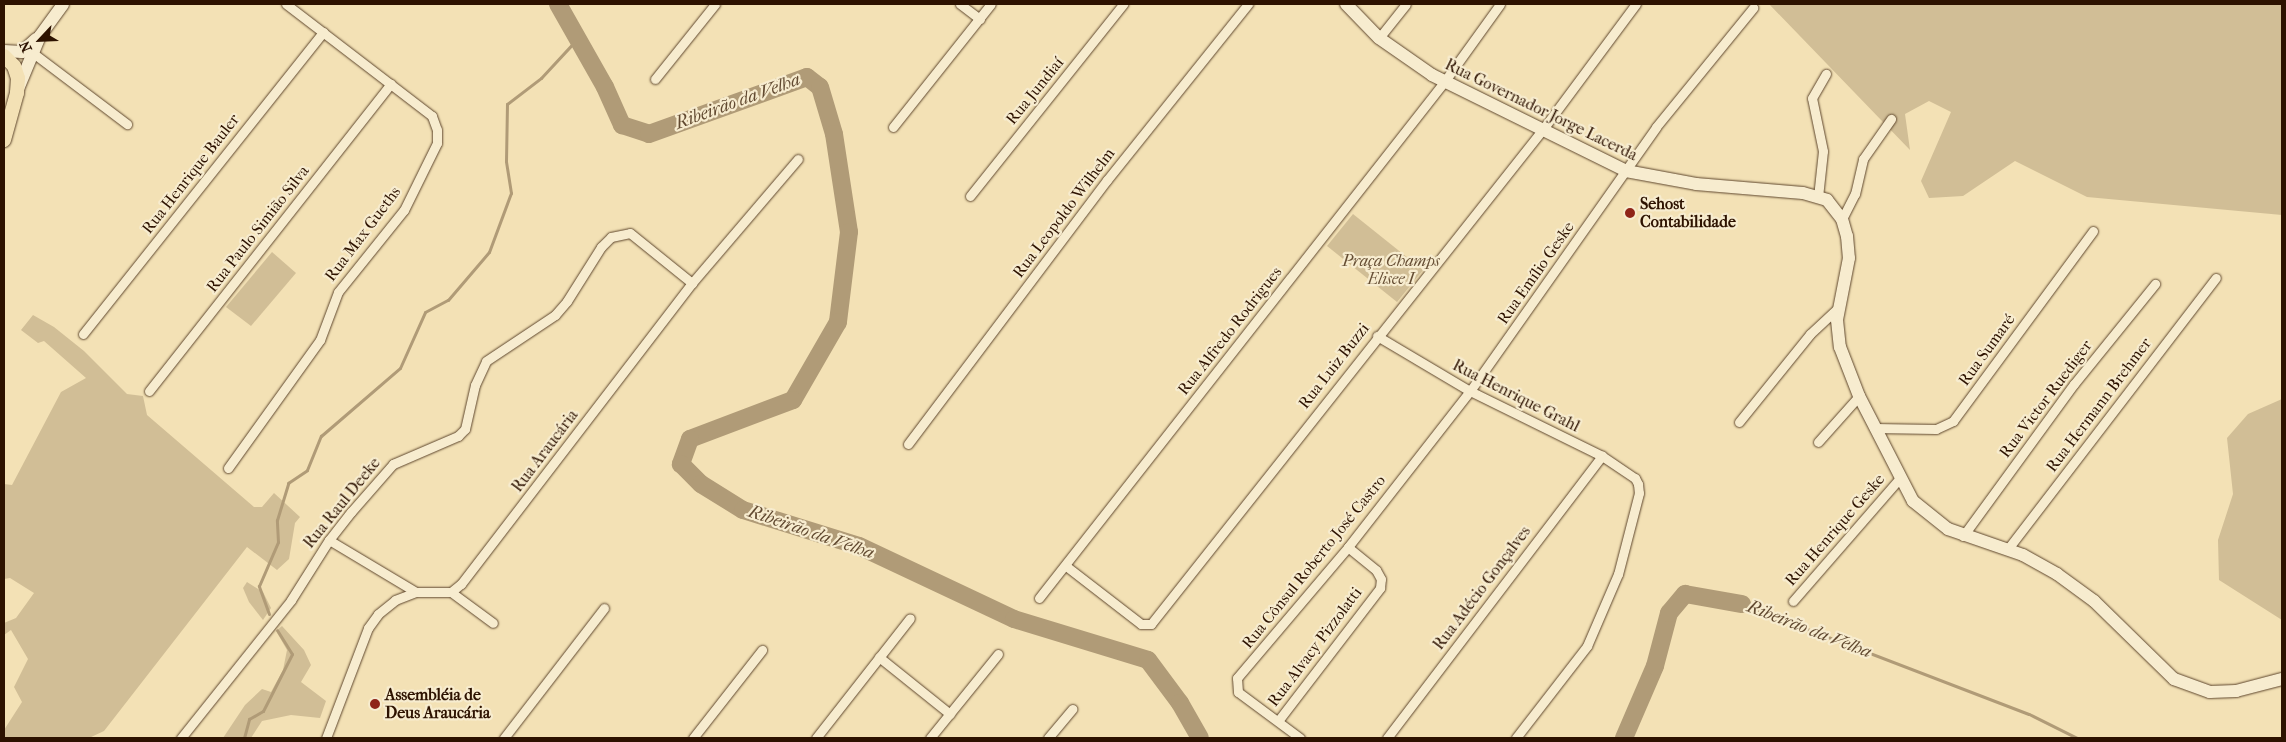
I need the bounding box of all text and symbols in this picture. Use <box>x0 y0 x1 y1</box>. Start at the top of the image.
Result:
north arrow <box>15 15 65 65</box>
text: N <box>16 38 36 55</box>
street label: Rua Jundiaí <box>1002 54 1068 128</box>
street label: Rua Governador Jorge Lacerda <box>1442 55 1640 165</box>
water label: Ribeirão da Velha <box>672 69 804 135</box>
street label: Rua Henrique Bauler <box>138 110 244 238</box>
street label: Rua Leopoldo Wilhelm <box>1009 144 1119 282</box>
street label: Rua Paulo Simião Silva <box>203 162 313 296</box>
street label: Rua Max Gueths <box>321 183 405 285</box>
place label: Sehost Contabilidade <box>1640 194 1736 232</box>
marker: Sehost Contabilidade <box>1624 207 1636 219</box>
street label: Rua Emílio Geske <box>1494 218 1578 328</box>
park label: Praça Champs Elisee I <box>1342 251 1440 289</box>
street label: Rua Alfredo Rodrigues <box>1174 263 1286 399</box>
street label: Rua Sumaré <box>1955 310 2019 390</box>
street label: Rua Luiz Buzzi <box>1295 319 1373 413</box>
street label: Rua Hermann Brehmer <box>2042 334 2156 476</box>
street label: Rua Victor Ruediger <box>1996 336 2096 462</box>
street label: Rua Henrique Grahl <box>1449 356 1583 436</box>
street label: Rua Araucária <box>508 406 582 496</box>
street label: Rua Raul Deeke <box>300 454 384 552</box>
street label: Rua Henrique Geske <box>1781 470 1889 590</box>
street label: Rua Cônsul Roberto José Castro <box>1238 471 1390 653</box>
water label: Ribeirão da Velha <box>745 501 877 565</box>
street label: Rua Adécio Gonçalves <box>1429 522 1535 654</box>
street label: Rua Alvacy Pizzolatti <box>1264 584 1366 710</box>
water label: Ribeirão da Velha <box>1744 596 1874 664</box>
place label: Assembléia de Deus Araucária <box>385 685 490 723</box>
marker: Assembléia de Deus Araucária <box>369 698 381 710</box>

